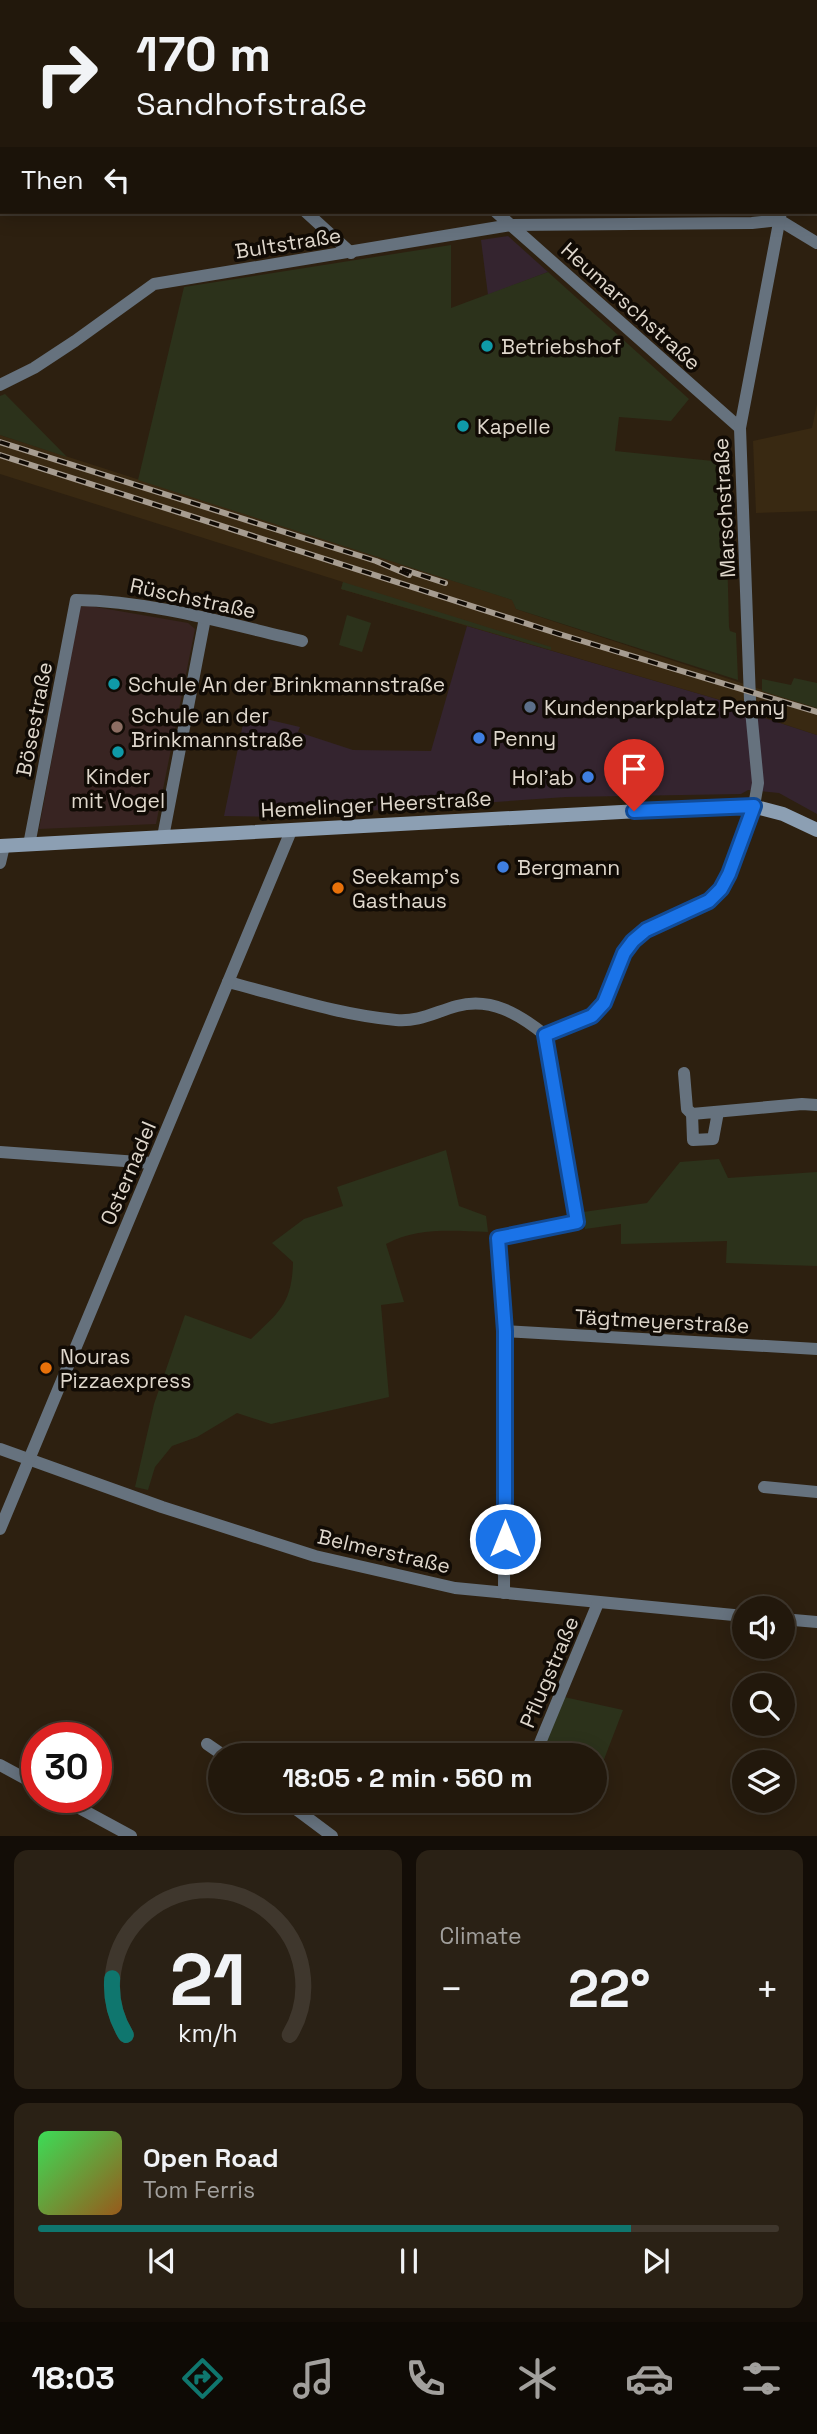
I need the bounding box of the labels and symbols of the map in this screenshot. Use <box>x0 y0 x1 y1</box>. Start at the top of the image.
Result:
street label: Bultstraße <box>233 221 343 265</box>
street label: Heumarschstraße <box>555 236 707 376</box>
place label: Betriebshof <box>501 333 621 360</box>
marker: Betriebshof <box>479 338 495 354</box>
place label: Kapelle <box>477 413 551 440</box>
marker: Kapelle <box>455 418 471 434</box>
street label: Marschstraße <box>707 437 741 579</box>
street label: Rüschstraße <box>127 571 259 625</box>
street label: Bösestraße <box>10 659 58 779</box>
place label: Schule An der Brinkmannstraße <box>128 671 445 698</box>
marker: Schule An der Brinkmannstraße <box>106 676 122 692</box>
place label: Kundenparkplatz Penny <box>544 694 785 721</box>
marker: Kundenparkplatz Penny <box>522 699 538 715</box>
place label: Schule an der Brinkmannstraße <box>131 702 304 753</box>
marker: Schule an der Brinkmannstraße <box>109 719 125 735</box>
place label: Penny <box>493 725 556 752</box>
marker: Penny <box>471 730 487 746</box>
pin <box>604 739 664 811</box>
marker: Kinder mit Vogel <box>110 744 126 760</box>
place label: Kinder mit Vogel <box>71 763 165 814</box>
place label: Hol'ab <box>512 764 574 791</box>
marker: Hol'ab <box>580 769 596 785</box>
street label: Hemelinger Heerstraße <box>260 784 492 824</box>
place label: Bergmann <box>517 854 620 881</box>
marker: Bergmann <box>495 859 511 875</box>
place label: Seekamp's Gasthaus <box>352 863 460 914</box>
marker: Seekamp's Gasthaus <box>330 880 346 896</box>
street label: Osternadel <box>94 1117 162 1229</box>
street label: Tägtmeyerstraße <box>574 1303 750 1339</box>
place label: Nouras Pizzaexpress <box>60 1343 191 1394</box>
marker: Nouras Pizzaexpress <box>38 1360 54 1376</box>
position arrow <box>468 1502 542 1576</box>
street label: Belmerstraße <box>315 1523 453 1579</box>
street label: Pflugstraße <box>513 1612 585 1732</box>
speed limit sign: 30 <box>21 1722 112 1813</box>

